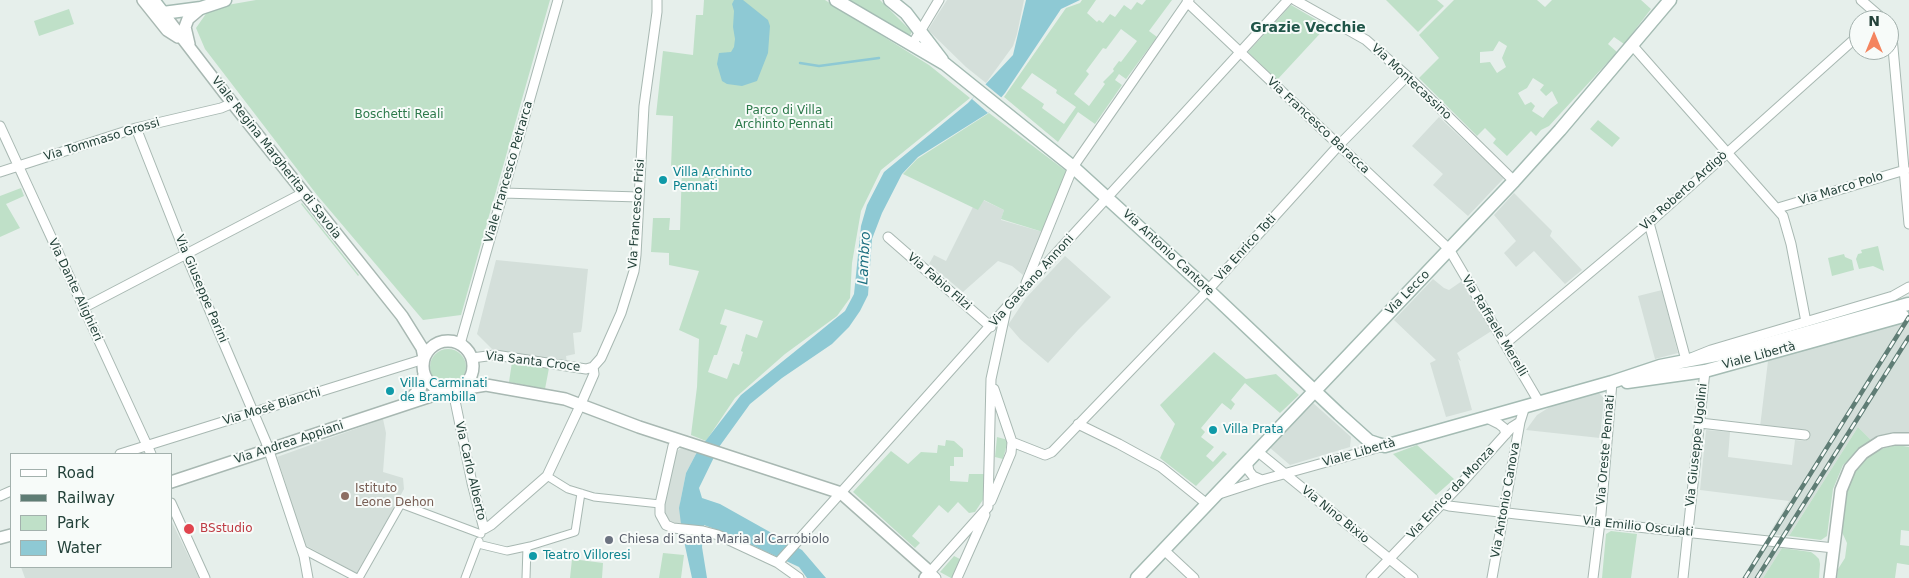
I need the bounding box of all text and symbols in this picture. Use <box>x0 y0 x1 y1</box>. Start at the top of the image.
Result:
north arrow <box>1849 10 1899 60</box>
text: N <box>1868 13 1880 29</box>
district label: Grazie Vecchie <box>1250 20 1366 36</box>
street label: Via Montecassino <box>1368 41 1454 123</box>
street label: Viale Regina Margherita di Savoia <box>208 74 344 242</box>
street label: Via Francesco Baracca <box>1264 75 1372 177</box>
street label: Viale Francesco Petrarca <box>482 99 536 245</box>
park label: Parco di Villa Archinto Pennati <box>735 104 833 132</box>
park label: Boschetti Reali <box>354 108 444 122</box>
street label: Via Tommaso Grossi <box>42 116 162 164</box>
street label: Via Roberto Ardigò <box>1637 148 1731 234</box>
street label: Via Francesco Frisi <box>626 159 648 269</box>
place label: Villa Archinto Pennati <box>673 166 752 194</box>
street label: Via Marco Polo <box>1797 169 1885 209</box>
marker: Villa Archinto Pennati <box>657 174 669 186</box>
street label: Via Antonio Cantore <box>1119 207 1217 299</box>
street label: Via Enrico Toti <box>1212 212 1280 284</box>
water label: Lambro <box>855 231 875 285</box>
street label: Via Gaetano Annoni <box>987 232 1077 330</box>
street label: Via Giuseppe Parini <box>172 233 230 345</box>
street label: Via Dante Alighieri <box>45 236 105 344</box>
street label: Via Fabio Filzi <box>904 250 974 314</box>
street label: Via Lecco <box>1383 268 1433 318</box>
street label: Via Raffaele Merelli <box>1458 273 1530 379</box>
street label: Viale Libertà <box>1721 339 1797 373</box>
street label: Via Santa Croce <box>485 349 581 375</box>
place label: Villa Carminati de Brambilla <box>400 377 488 405</box>
street label: Via Giuseppe Ugolini <box>1683 383 1711 507</box>
street label: Via Mosè Bianchi <box>221 385 323 429</box>
marker: Villa Carminati de Brambilla <box>384 385 396 397</box>
street label: Via Oreste Pennati <box>1594 394 1618 506</box>
street label: Via Andrea Appiani <box>232 419 346 467</box>
street label: Via Carlo Alberto <box>452 420 488 522</box>
place label: Villa Prata <box>1223 423 1283 437</box>
marker: Villa Prata <box>1207 424 1219 436</box>
street label: Viale Libertà <box>1321 436 1397 470</box>
street label: Via Antonio Canova <box>1489 441 1523 559</box>
street label: Via Enrico da Monza <box>1404 444 1498 542</box>
legend <box>10 453 172 568</box>
text: Road <box>57 464 95 482</box>
place label: Istituto Leone Dehon <box>355 482 434 510</box>
street label: Via Nino Bixio <box>1298 483 1372 547</box>
text: Railway <box>57 489 115 507</box>
marker: Istituto Leone Dehon <box>339 490 351 502</box>
text: Park <box>57 514 89 532</box>
street label: Via Emilio Osculati <box>1582 514 1694 540</box>
marker: BSstudio <box>182 522 196 536</box>
place label: BSstudio <box>200 522 252 536</box>
place label: Chiesa di Santa Maria al Carrobiolo <box>619 533 829 547</box>
marker: Chiesa di Santa Maria al Carrobiolo <box>603 534 615 546</box>
text: Water <box>57 539 101 557</box>
place label: Teatro Villoresi <box>543 549 630 563</box>
marker: Teatro Villoresi <box>527 550 539 562</box>

